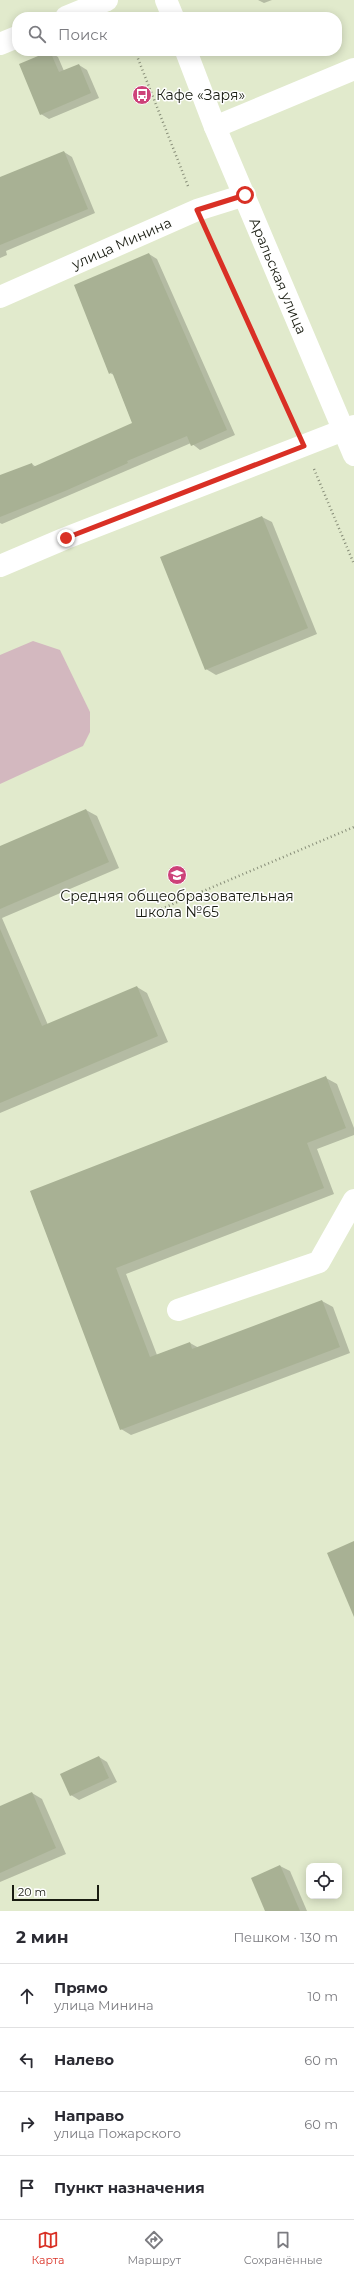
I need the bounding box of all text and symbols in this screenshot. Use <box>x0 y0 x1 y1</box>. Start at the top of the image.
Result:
search box <box>12 12 342 56</box>
icon: search <box>26 23 48 45</box>
text: Поиск <box>58 25 107 44</box>
bus stop icon: Кафе «Заря» <box>131 84 153 106</box>
place label: Кафе «Заря» <box>156 86 245 104</box>
route start <box>236 186 254 204</box>
street label: улица Минина <box>68 213 174 274</box>
street label: Аральская улица <box>245 215 311 337</box>
route end <box>57 529 75 547</box>
school or university icon: Средняя общеобразовательная школа №65 <box>166 864 188 886</box>
place label: Средняя общеобразовательная школа №65 <box>60 887 294 921</box>
map controls <box>306 1863 342 1899</box>
button: locate <box>306 1863 342 1899</box>
scale bar <box>12 1883 99 1902</box>
text: 20 m <box>18 1885 46 1899</box>
text: 2 мин <box>16 1927 69 1947</box>
text: Пешком · 130 m <box>233 1929 338 1945</box>
text: Прямо <box>54 1978 108 1997</box>
icon: ahead <box>16 1985 38 2007</box>
text: 10 m <box>308 1988 338 2004</box>
text: улица Минина <box>54 1997 154 2013</box>
icon: left <box>16 2049 38 2071</box>
text: Налево <box>54 2050 114 2069</box>
text: 60 m <box>304 2052 338 2068</box>
text: Направо <box>54 2106 124 2125</box>
icon: right <box>16 2113 38 2135</box>
text: 60 m <box>304 2116 338 2132</box>
text: улица Пожарского <box>54 2125 181 2141</box>
icon: arrive <box>16 2177 38 2199</box>
text: Пункт назначения <box>54 2178 205 2197</box>
tab: Карта <box>31 2229 64 2267</box>
tab: Маршрут <box>127 2229 181 2267</box>
tab: Сохранённые <box>244 2229 323 2267</box>

